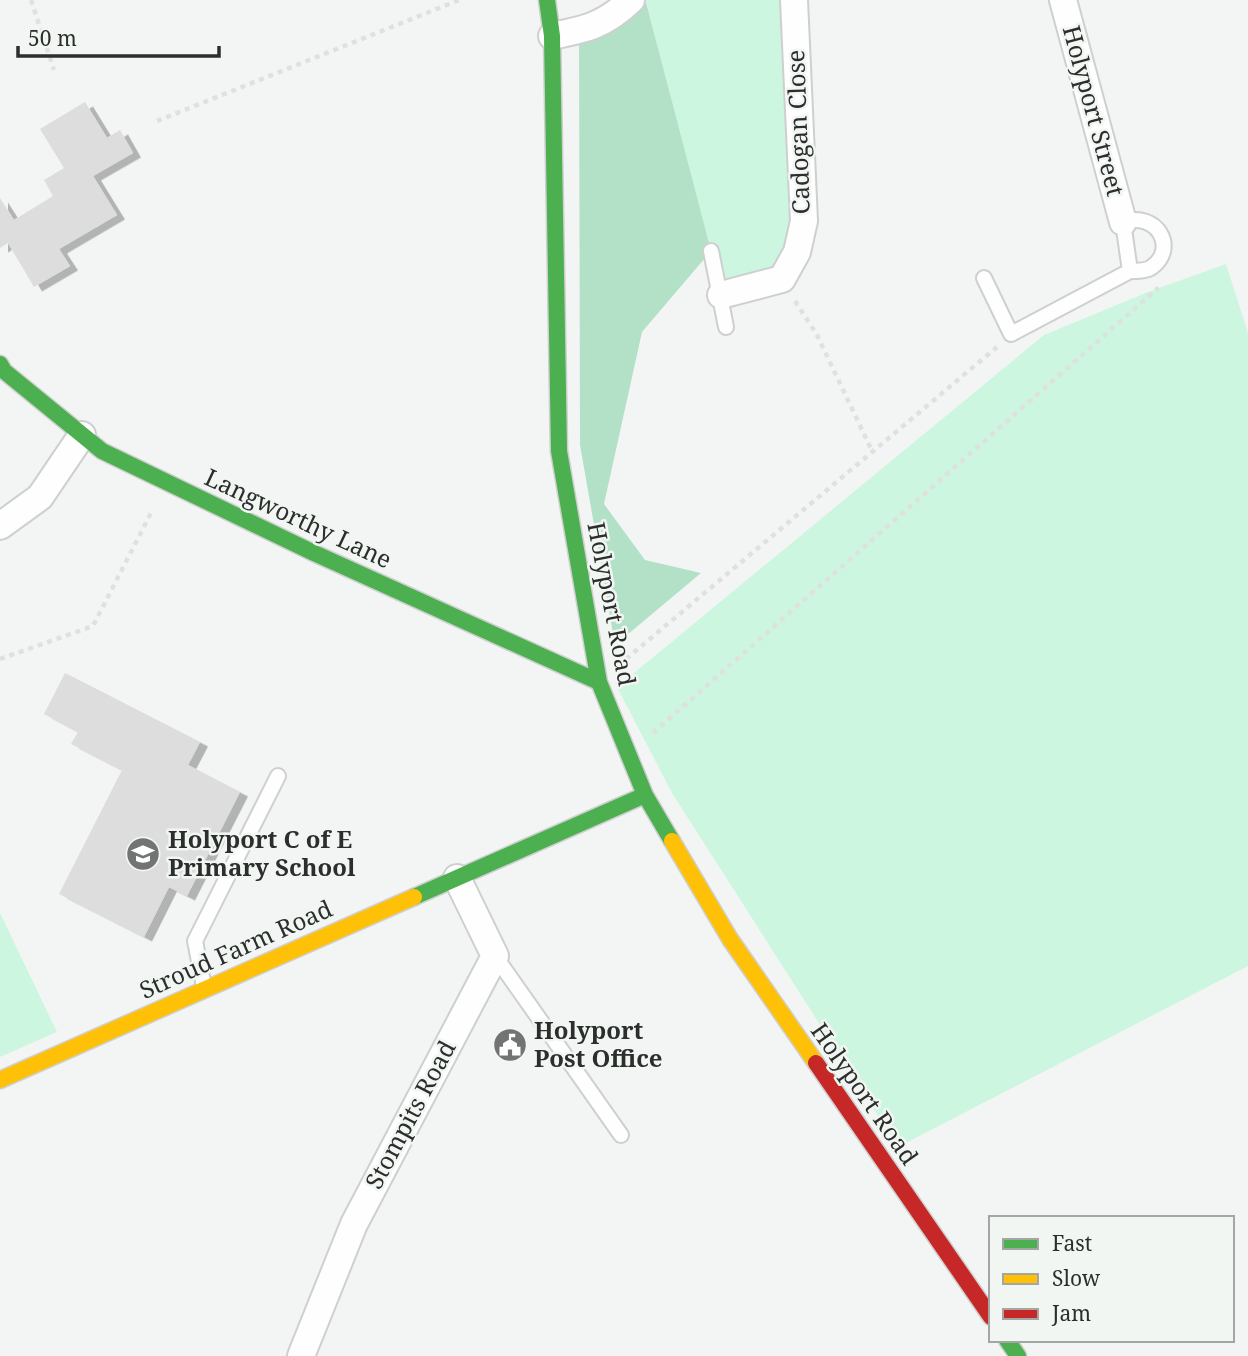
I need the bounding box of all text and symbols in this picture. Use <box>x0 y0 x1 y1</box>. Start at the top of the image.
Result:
scale bar <box>18 14 219 58</box>
street label: Holyport Street <box>1056 22 1133 200</box>
text: 50 m <box>28 24 77 52</box>
street label: Cadogan Close <box>778 49 817 215</box>
street label: Langworthy Lane <box>200 460 397 575</box>
street label: Holyport Road <box>580 519 645 689</box>
place label: Holyport C of E Primary School <box>168 822 356 883</box>
school or university icon: Holyport C of E Primary School <box>124 835 162 873</box>
street label: Stroud Farm Road <box>134 891 337 1006</box>
place label: Holyport Post Office <box>534 1013 663 1074</box>
street label: Holyport Road <box>804 1016 927 1171</box>
public building icon: Holyport Post Office <box>491 1026 529 1064</box>
street label: Stompits Road <box>357 1034 463 1194</box>
legend <box>989 1216 1234 1342</box>
text: Fast <box>1052 1229 1092 1257</box>
text: Slow <box>1052 1264 1101 1292</box>
text: Jam <box>1051 1299 1091 1327</box>

